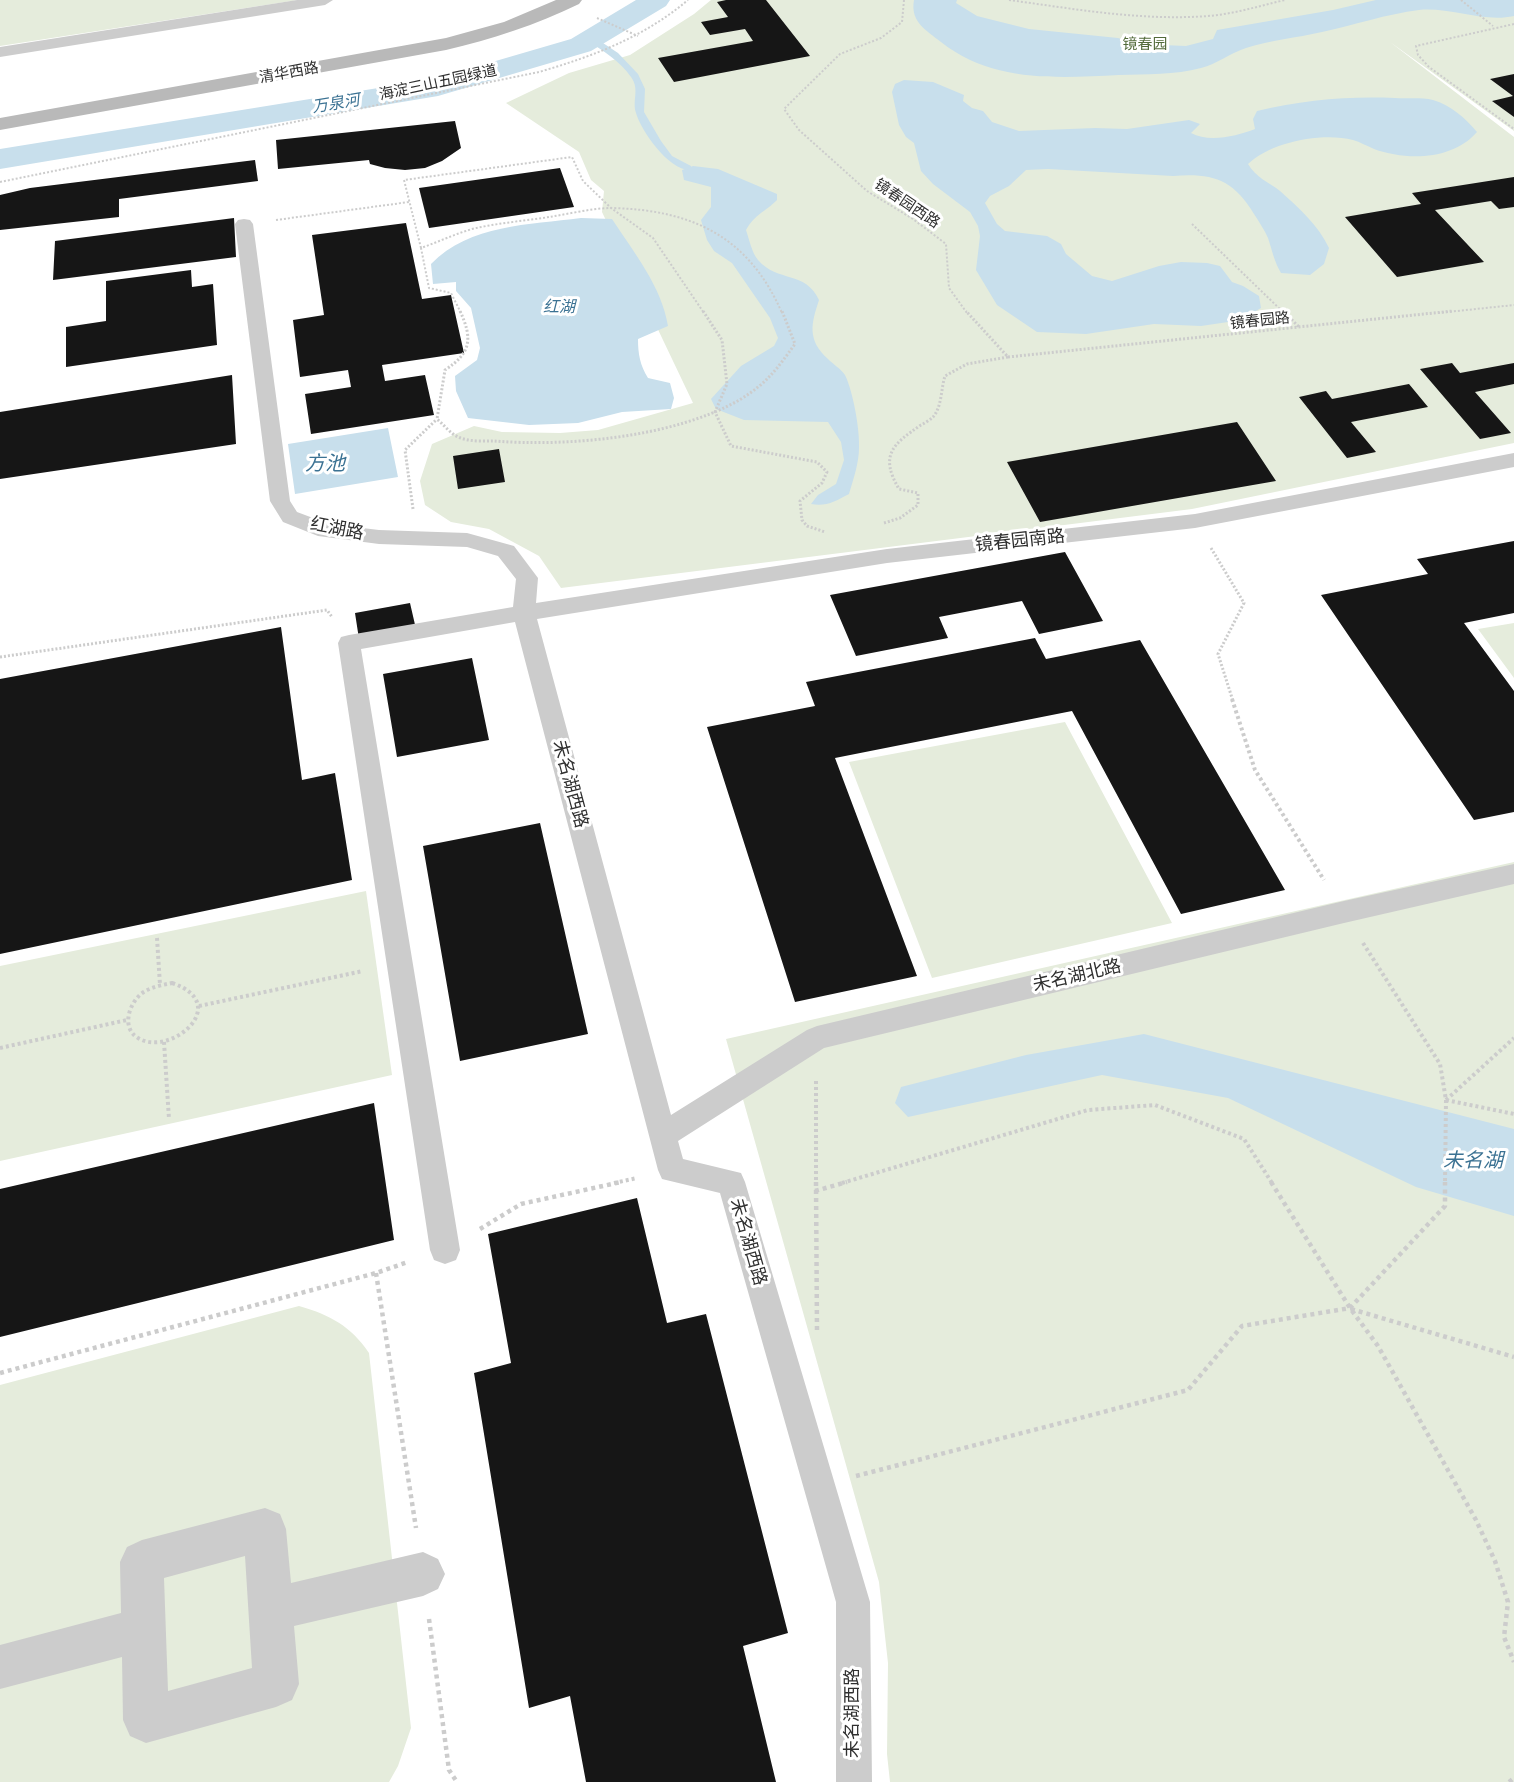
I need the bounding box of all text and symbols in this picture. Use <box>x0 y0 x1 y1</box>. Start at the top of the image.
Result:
park label: 镜春园 <box>1123 36 1167 54</box>
street label: 清华西路 <box>258 59 320 87</box>
street label: 海淀三山五园绿道 <box>377 62 499 104</box>
water label: 万泉河 <box>311 91 361 117</box>
street label: 镜春园西路 <box>871 176 943 232</box>
water label: 红湖 <box>543 297 575 317</box>
street label: 镜春园路 <box>1229 309 1291 333</box>
water label: 方池 <box>305 452 345 476</box>
street label: 红湖路 <box>308 513 366 545</box>
street label: 镜春园南路 <box>974 526 1066 556</box>
street label: 未名湖西路 <box>548 738 592 830</box>
street label: 未名湖北路 <box>1031 955 1123 997</box>
water label: 未名湖 <box>1443 1149 1503 1173</box>
street label: 未名湖西路 <box>725 1196 771 1288</box>
street label: 未名湖西路 <box>842 1668 864 1758</box>

